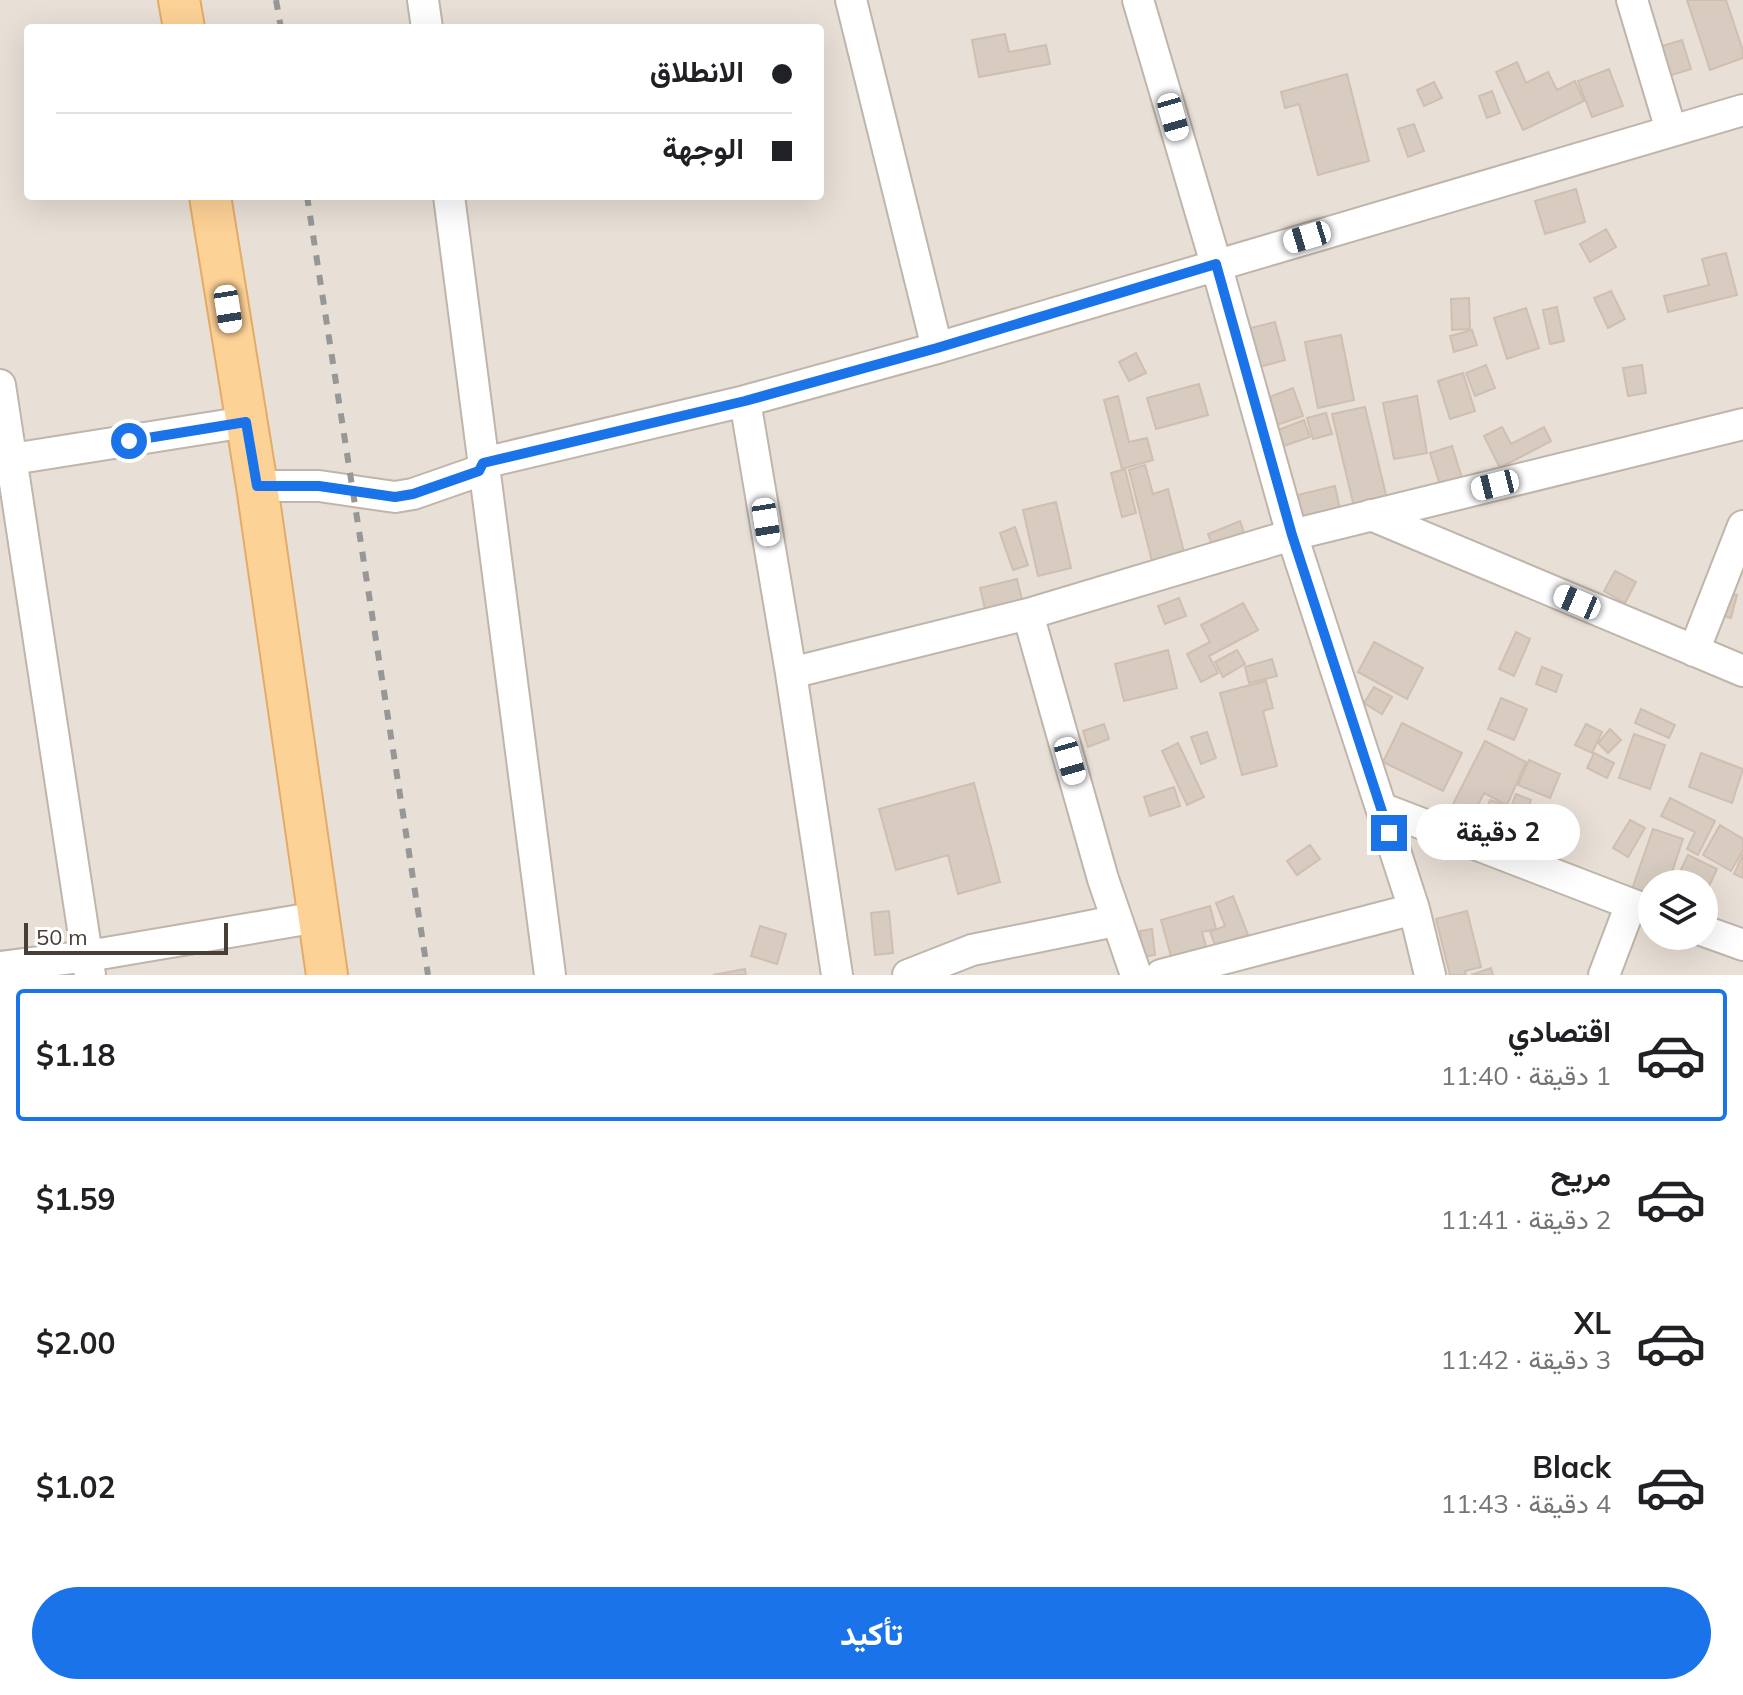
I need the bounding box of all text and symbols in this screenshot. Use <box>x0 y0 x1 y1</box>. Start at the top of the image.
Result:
text: الانطلاق <box>650 52 744 90</box>
car <box>1155 91 1191 143</box>
text: الوجهة <box>662 129 744 167</box>
car <box>1281 219 1333 255</box>
car <box>212 283 244 335</box>
route start <box>111 423 147 459</box>
car <box>1469 468 1521 502</box>
car <box>750 496 782 548</box>
car <box>1550 582 1604 622</box>
car <box>1052 735 1088 787</box>
callout: 2 دقيقة <box>1417 805 1581 861</box>
route end <box>1371 815 1407 851</box>
text: 2 دقيقة <box>1456 815 1540 848</box>
map controls <box>1638 870 1718 950</box>
button: layers <box>1638 870 1718 950</box>
scale bar <box>24 919 228 955</box>
text: 50 m <box>36 923 87 951</box>
text: اقتصادي <box>1508 1012 1611 1050</box>
icon: car <box>1635 1019 1707 1091</box>
text: $1.18 <box>36 1036 115 1074</box>
text: 1 دقيقة · 11:40 <box>1441 1059 1611 1092</box>
text: مريح <box>1551 1156 1611 1194</box>
icon: car <box>1635 1163 1707 1235</box>
text: $1.59 <box>36 1180 115 1218</box>
text: 2 دقيقة · 11:41 <box>1441 1203 1611 1236</box>
text: XL <box>1574 1304 1611 1342</box>
icon: car <box>1635 1307 1707 1379</box>
text: $2.00 <box>36 1324 115 1362</box>
text: 3 دقيقة · 11:42 <box>1441 1343 1611 1376</box>
text: Black <box>1532 1448 1611 1486</box>
icon: car <box>1635 1451 1707 1523</box>
text: $1.02 <box>36 1468 115 1506</box>
text: 4 دقيقة · 11:43 <box>1441 1487 1611 1520</box>
button: تأكيد <box>32 1587 1711 1679</box>

